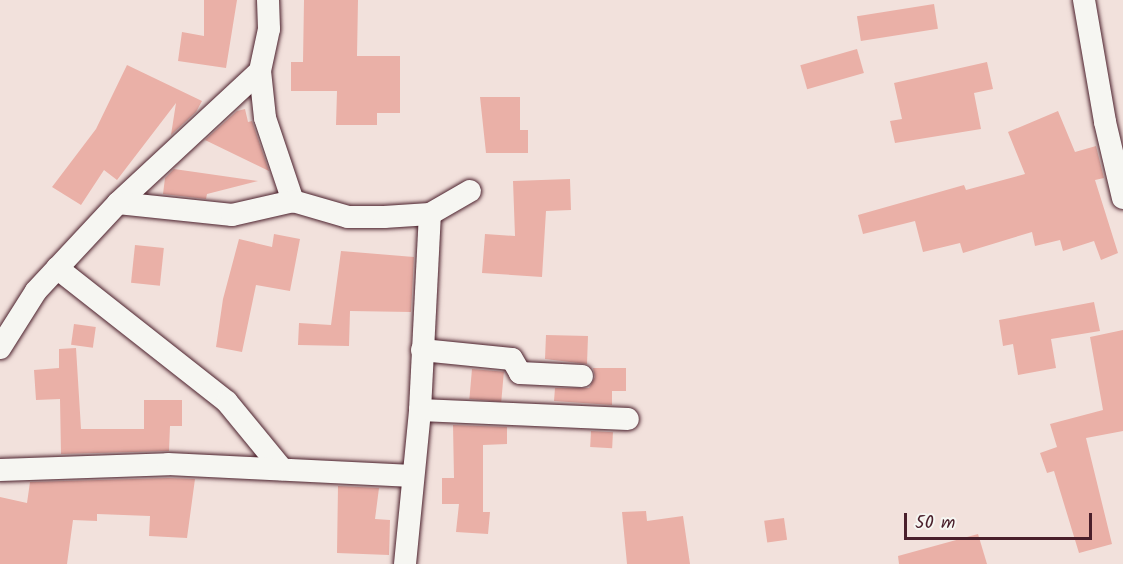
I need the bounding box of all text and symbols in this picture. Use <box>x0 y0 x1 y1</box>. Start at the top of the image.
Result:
scale bar <box>907 501 1094 539</box>
text: 50 m <box>915 509 955 538</box>

